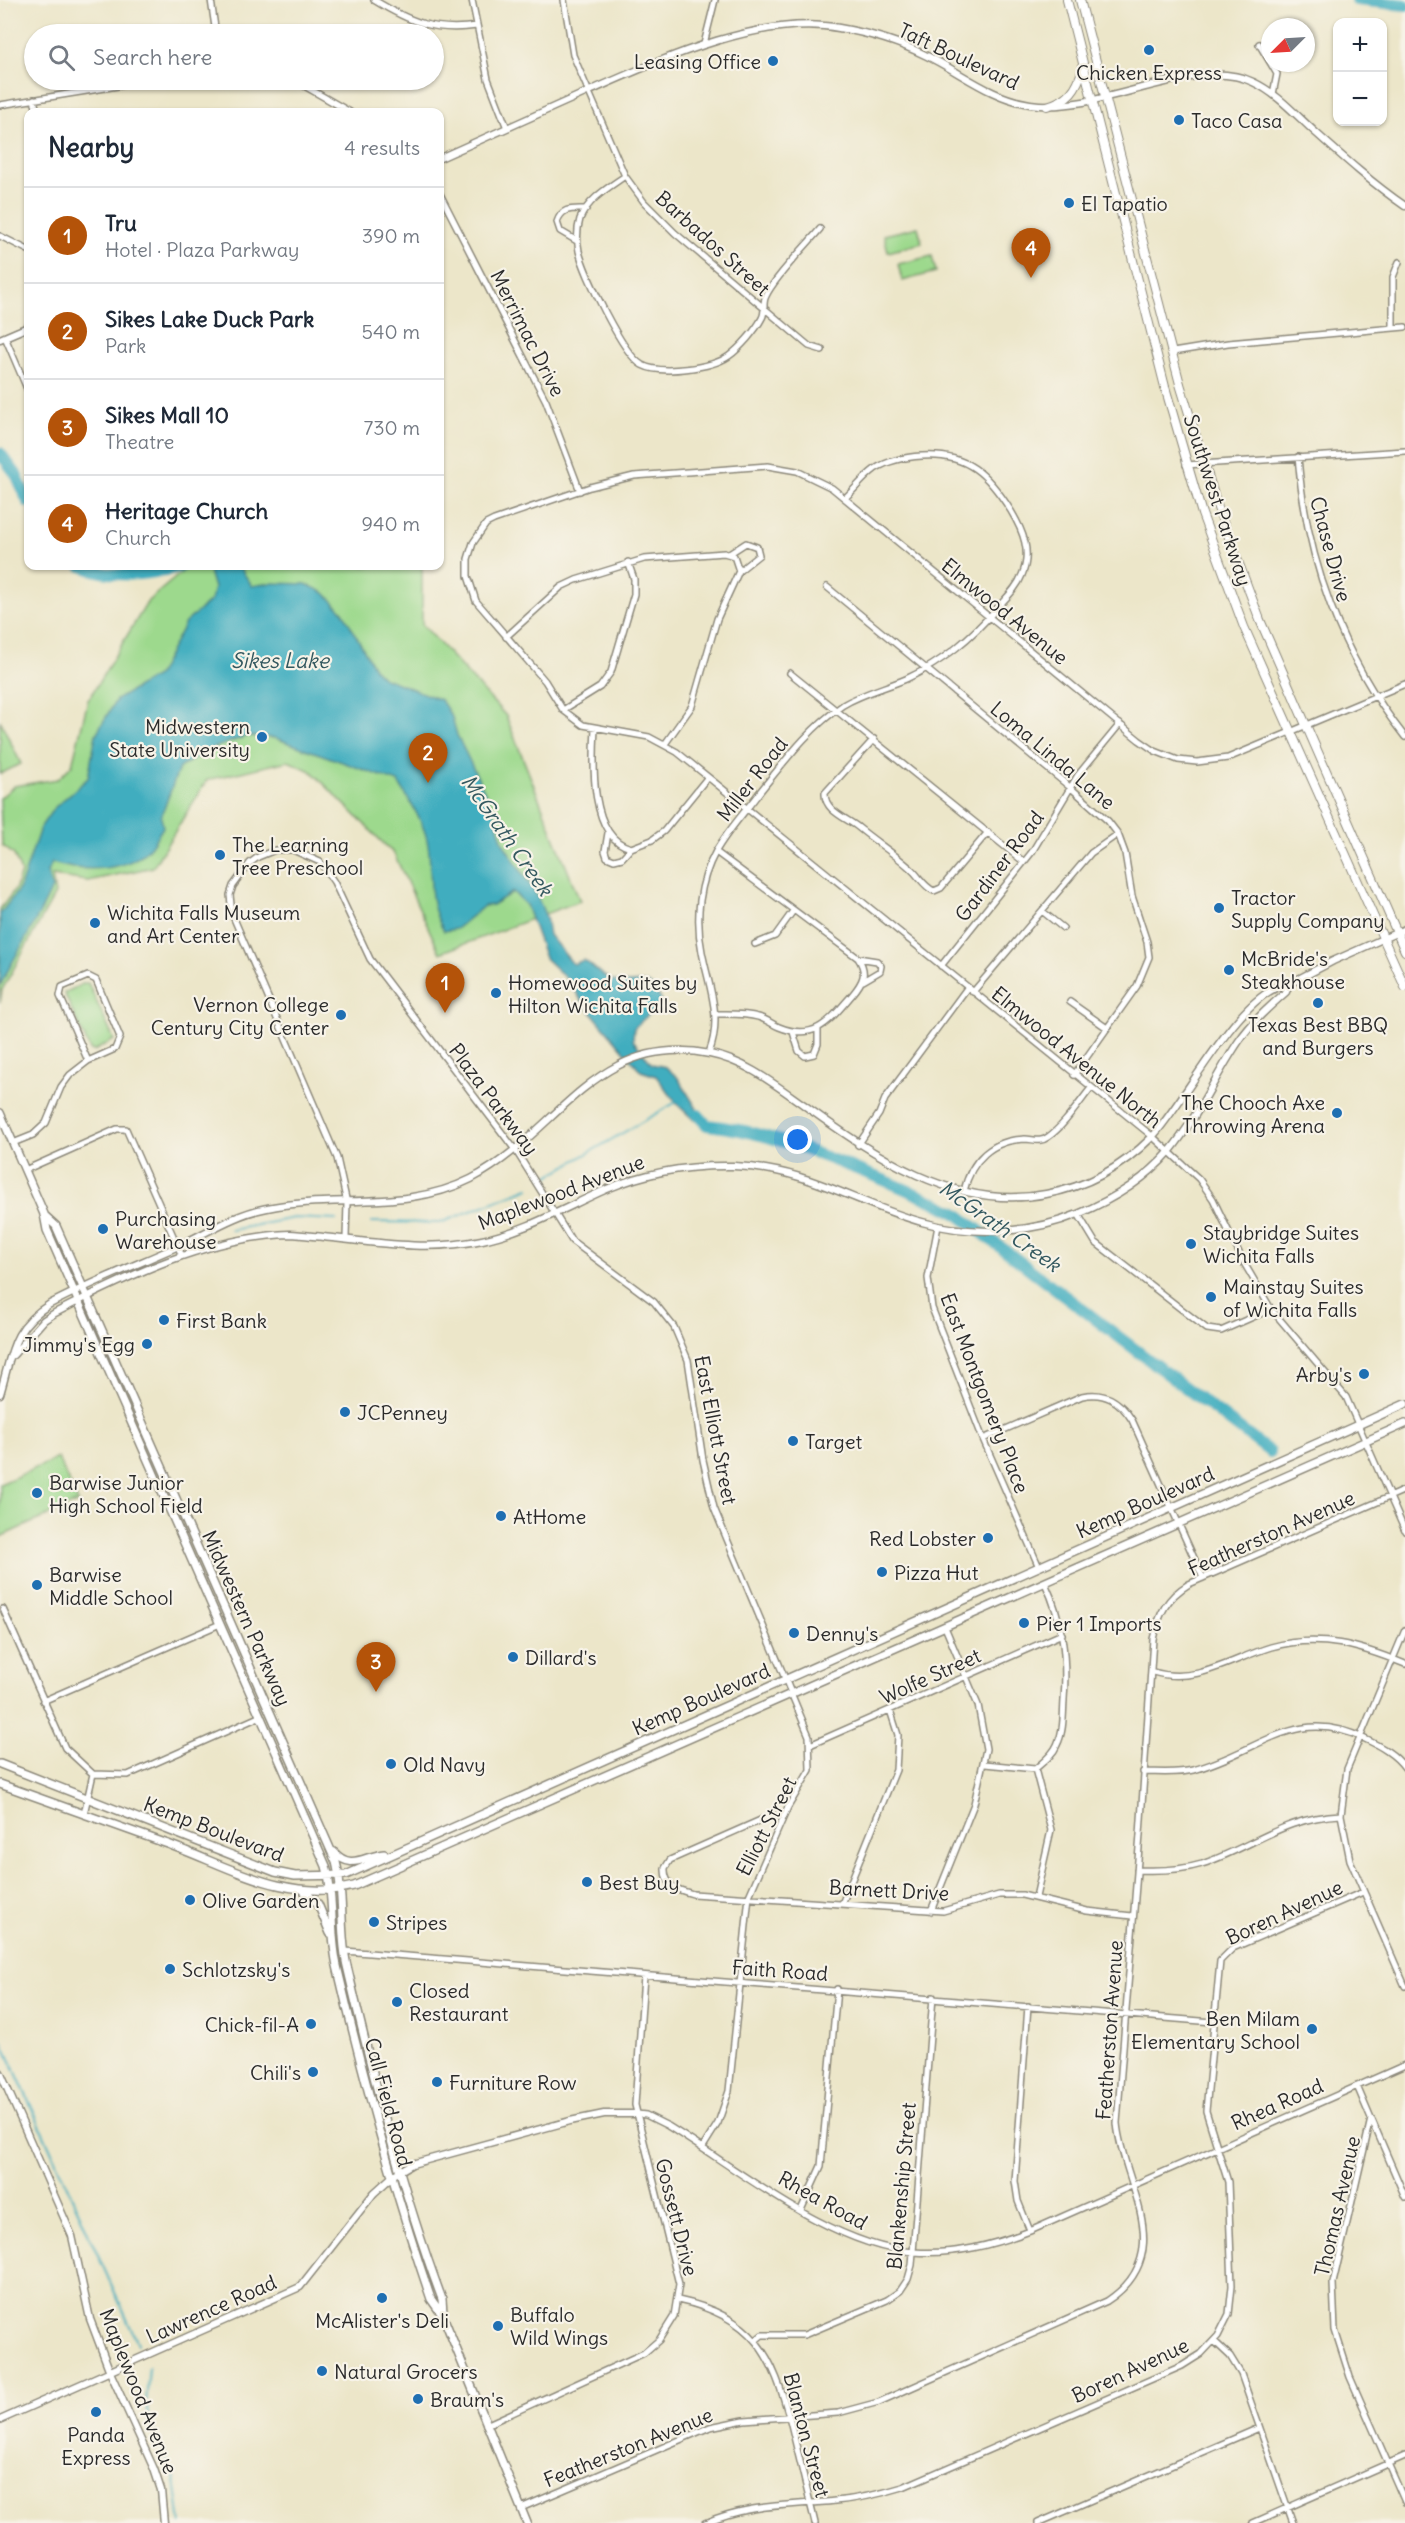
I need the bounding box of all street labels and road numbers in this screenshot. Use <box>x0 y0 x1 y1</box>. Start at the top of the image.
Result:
street label: Taft Boulevard <box>895 17 1024 95</box>
street label: Barbados Street <box>651 185 776 301</box>
street label: Merrimac Drive <box>485 266 571 400</box>
street label: Southwest Parkway <box>1178 411 1258 589</box>
street label: Chase Drive <box>1305 494 1357 604</box>
street label: Elmwood Avenue <box>937 552 1073 670</box>
street label: Loma Linda Lane <box>986 696 1120 814</box>
street label: Miller Road <box>711 732 793 826</box>
street label: Gardiner Road <box>949 805 1049 926</box>
street label: Elmwood Avenue North <box>987 981 1167 1133</box>
street label: Plaza Parkway <box>444 1038 544 1160</box>
street label: Maplewood Avenue <box>474 1149 648 1235</box>
street label: East Montgomery Place <box>935 1289 1035 1497</box>
street label: East Elliott Street <box>689 1353 743 1507</box>
street label: Kemp Boulevard <box>1072 1460 1218 1544</box>
street label: Featherston Avenue <box>1184 1485 1358 1581</box>
street label: Midwestern Parkway <box>197 1526 297 1710</box>
street label: Wolfe Street <box>876 1642 985 1709</box>
street label: Kemp Boulevard <box>628 1657 774 1741</box>
street label: Elliott Street <box>730 1772 802 1880</box>
street label: Kemp Boulevard <box>140 1791 288 1867</box>
street label: Barnett Drive <box>828 1874 950 1906</box>
street label: Boren Avenue <box>1222 1874 1346 1950</box>
street label: Featherston Avenue <box>1090 1939 1128 2121</box>
street label: Faith Road <box>731 1954 829 1986</box>
street label: Call Field Road <box>360 2035 418 2170</box>
street label: Rhea Road <box>1227 2073 1327 2135</box>
street label: Blankenship Street <box>881 2101 921 2271</box>
street label: Thomas Avenue <box>1309 2133 1365 2279</box>
street label: Gossett Drive <box>650 2156 704 2278</box>
street label: Rhea Road <box>774 2165 872 2235</box>
street label: Lawrence Road <box>142 2269 280 2349</box>
street label: Maplewood Avenue <box>94 2305 184 2477</box>
street label: Boren Avenue <box>1068 2332 1192 2408</box>
street label: Blanton Street <box>778 2370 836 2500</box>
street label: Featherston Avenue <box>540 2402 716 2492</box>

